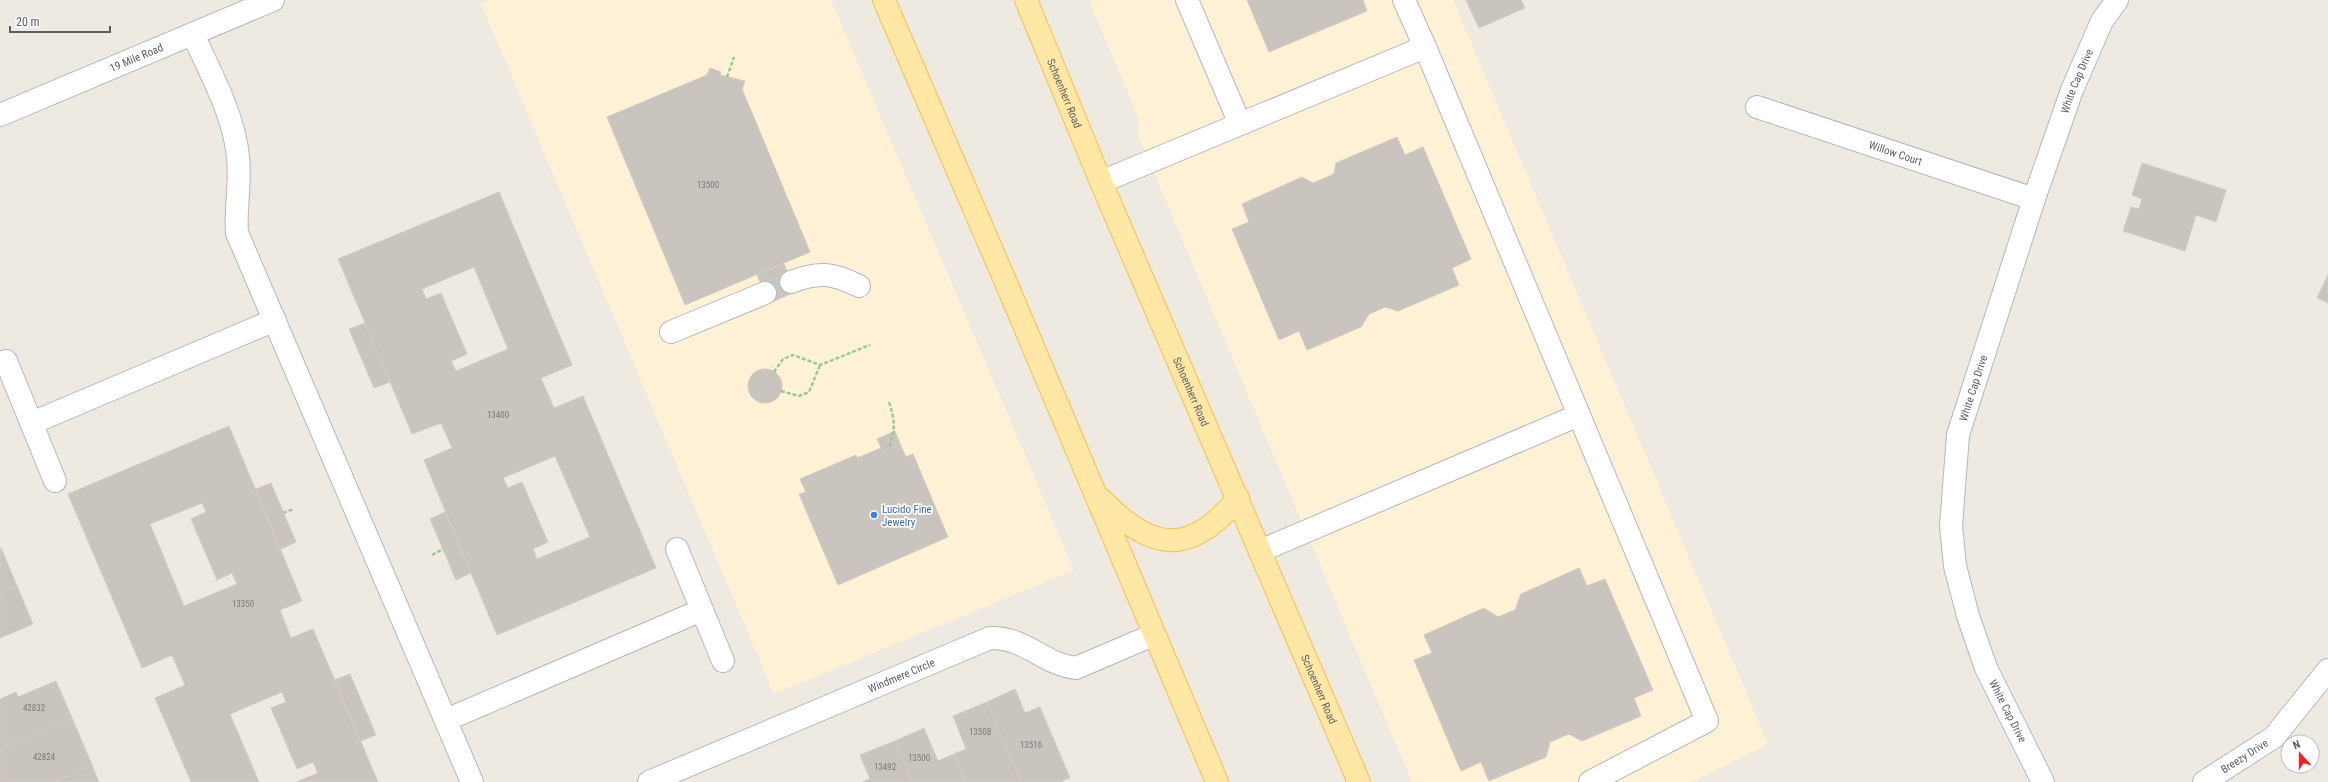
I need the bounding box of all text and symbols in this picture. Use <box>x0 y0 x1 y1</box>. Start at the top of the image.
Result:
scale bar <box>10 8 110 34</box>
text: 20 m <box>16 15 40 29</box>
street label: 19 Mile Road <box>108 41 165 75</box>
street label: White Cap Drive <box>2058 47 2096 115</box>
street label: Schoenherr Road <box>1044 57 1084 130</box>
street label: Willow Court <box>1867 139 1924 168</box>
house number: 13500 <box>697 180 719 190</box>
street label: White Cap Drive <box>1957 353 1990 423</box>
street label: Schoenherr Road <box>1170 355 1211 428</box>
house number: 13400 <box>487 410 509 420</box>
place label: Lucido Fine Jewelry <box>882 503 932 529</box>
marker: Lucido Fine Jewelry <box>869 510 879 520</box>
house number: 13350 <box>232 599 254 609</box>
street label: Schoenherr Road <box>1298 653 1339 726</box>
street label: Windmere Circle <box>866 656 937 696</box>
street label: White Cap Drive <box>1986 678 2029 745</box>
house number: 42832 <box>23 703 46 713</box>
house number: 13508 <box>969 727 991 737</box>
north arrow <box>2280 734 2320 774</box>
street label: Breezy Drive <box>2219 737 2271 776</box>
text: N <box>2291 738 2302 752</box>
house number: 13516 <box>1020 740 1042 750</box>
house number: 42824 <box>33 752 56 762</box>
house number: 13500 <box>908 753 930 763</box>
house number: 13492 <box>874 762 897 772</box>

